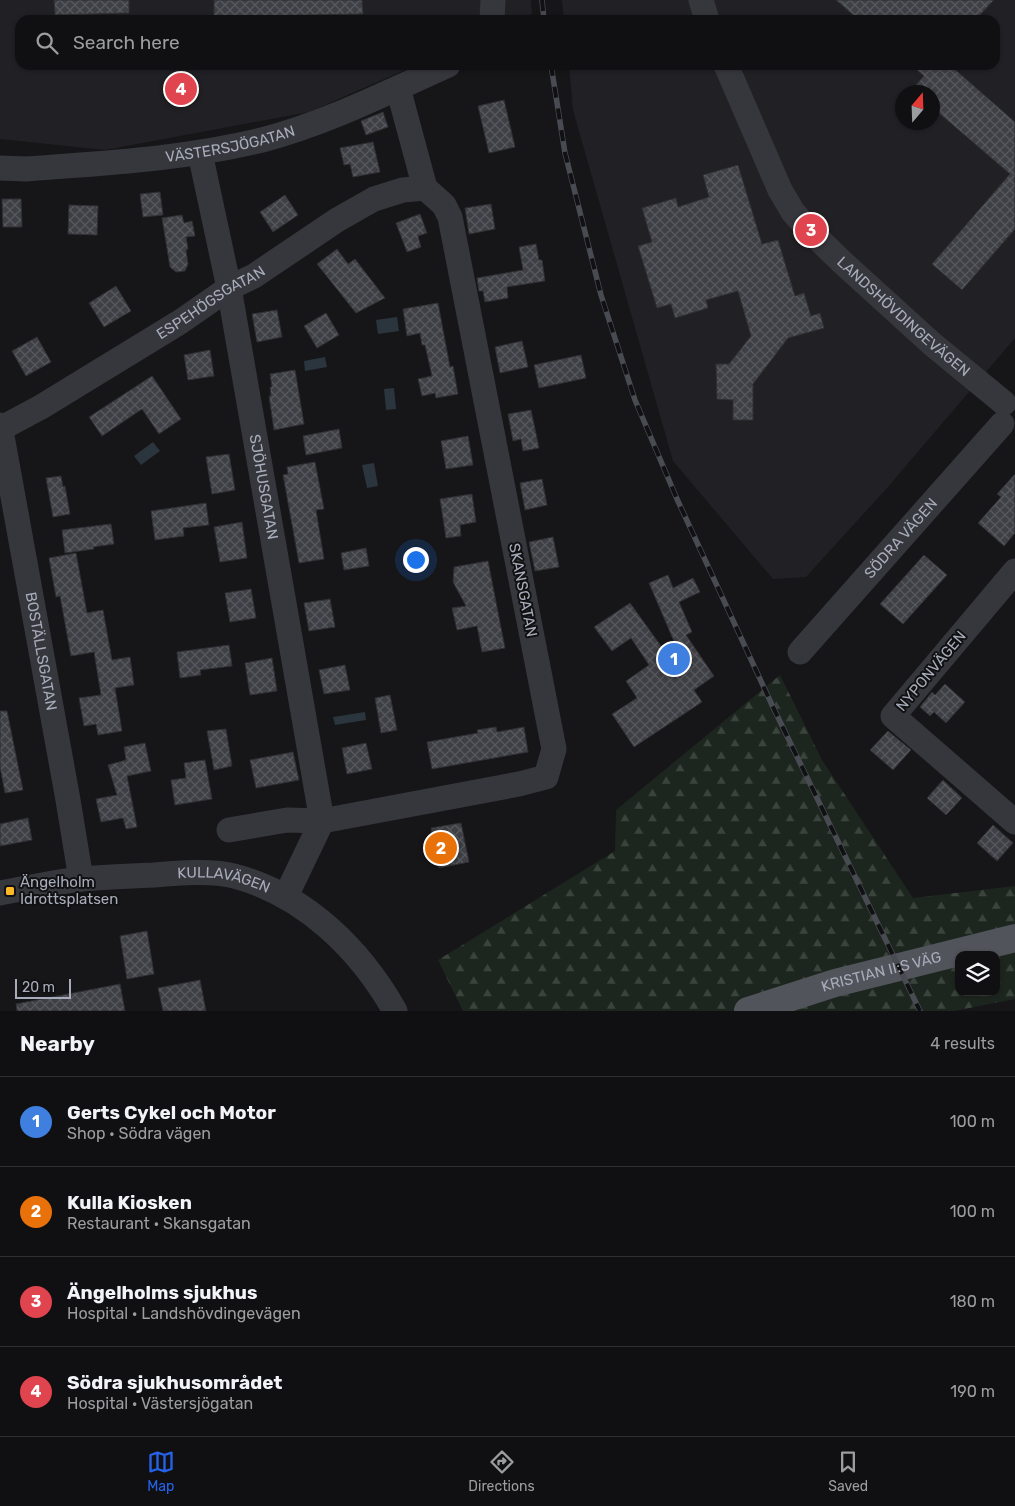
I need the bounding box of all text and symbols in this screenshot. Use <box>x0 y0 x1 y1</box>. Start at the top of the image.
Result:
search box <box>15 15 1000 70</box>
icon: search <box>33 29 61 57</box>
text: Search here <box>73 31 180 54</box>
pin: 4 <box>165 70 197 108</box>
north arrow <box>895 85 940 130</box>
street label: VÄSTERSJÖGATAN <box>164 122 297 166</box>
pin: 3 <box>795 211 827 249</box>
street label: LANDSHÖVDINGEVÄGEN <box>833 253 974 380</box>
street label: ESPEHÖGSGATAN <box>153 262 269 343</box>
street label: SJÖHUSGATAN <box>246 433 282 541</box>
street label: SÖDRA VÄGEN <box>860 494 941 582</box>
street label: SKANSGATAN <box>505 542 541 638</box>
your location <box>403 547 429 573</box>
street label: BOSTÄLLSGATAN <box>21 590 61 712</box>
street label: NYPONVÄGEN <box>892 627 970 715</box>
pin: 1 <box>658 640 690 678</box>
pin: 2 <box>425 829 457 867</box>
street label: KULLAVÄGEN <box>177 863 273 897</box>
place label: Ängelholm Idrottsplatsen <box>20 873 118 908</box>
marker: Ängelholm Idrottsplatsen <box>4 885 16 897</box>
street label: KRISTIAN II:S VÄG <box>819 948 943 996</box>
map controls <box>955 951 1000 996</box>
button: layers <box>955 951 1000 996</box>
scale bar <box>15 976 71 999</box>
text: 20 m <box>22 979 55 996</box>
text: Nearby <box>20 1031 95 1056</box>
text: 4 results <box>930 1034 995 1053</box>
text: Gerts Cykel och Motor <box>67 1101 276 1124</box>
text: 1 <box>32 1112 40 1131</box>
text: 100 m <box>950 1112 995 1131</box>
text: Shop · Södra vägen <box>67 1124 211 1143</box>
text: Kulla Kiosken <box>67 1191 192 1214</box>
text: 2 <box>31 1202 41 1221</box>
text: 100 m <box>950 1202 995 1221</box>
text: Restaurant · Skansgatan <box>67 1214 251 1233</box>
text: Ängelholms sjukhus <box>67 1281 258 1304</box>
text: 3 <box>31 1292 41 1311</box>
text: 180 m <box>950 1292 995 1311</box>
text: Hospital · Landshövdingevägen <box>67 1304 301 1323</box>
text: Södra sjukhusområdet <box>67 1371 282 1394</box>
text: 4 <box>31 1382 41 1401</box>
text: 190 m <box>950 1382 995 1401</box>
text: Hospital · Västersjögatan <box>67 1394 253 1413</box>
tab: Map <box>147 1448 175 1495</box>
tab: Directions <box>468 1448 535 1495</box>
tab: Saved <box>828 1448 868 1495</box>

